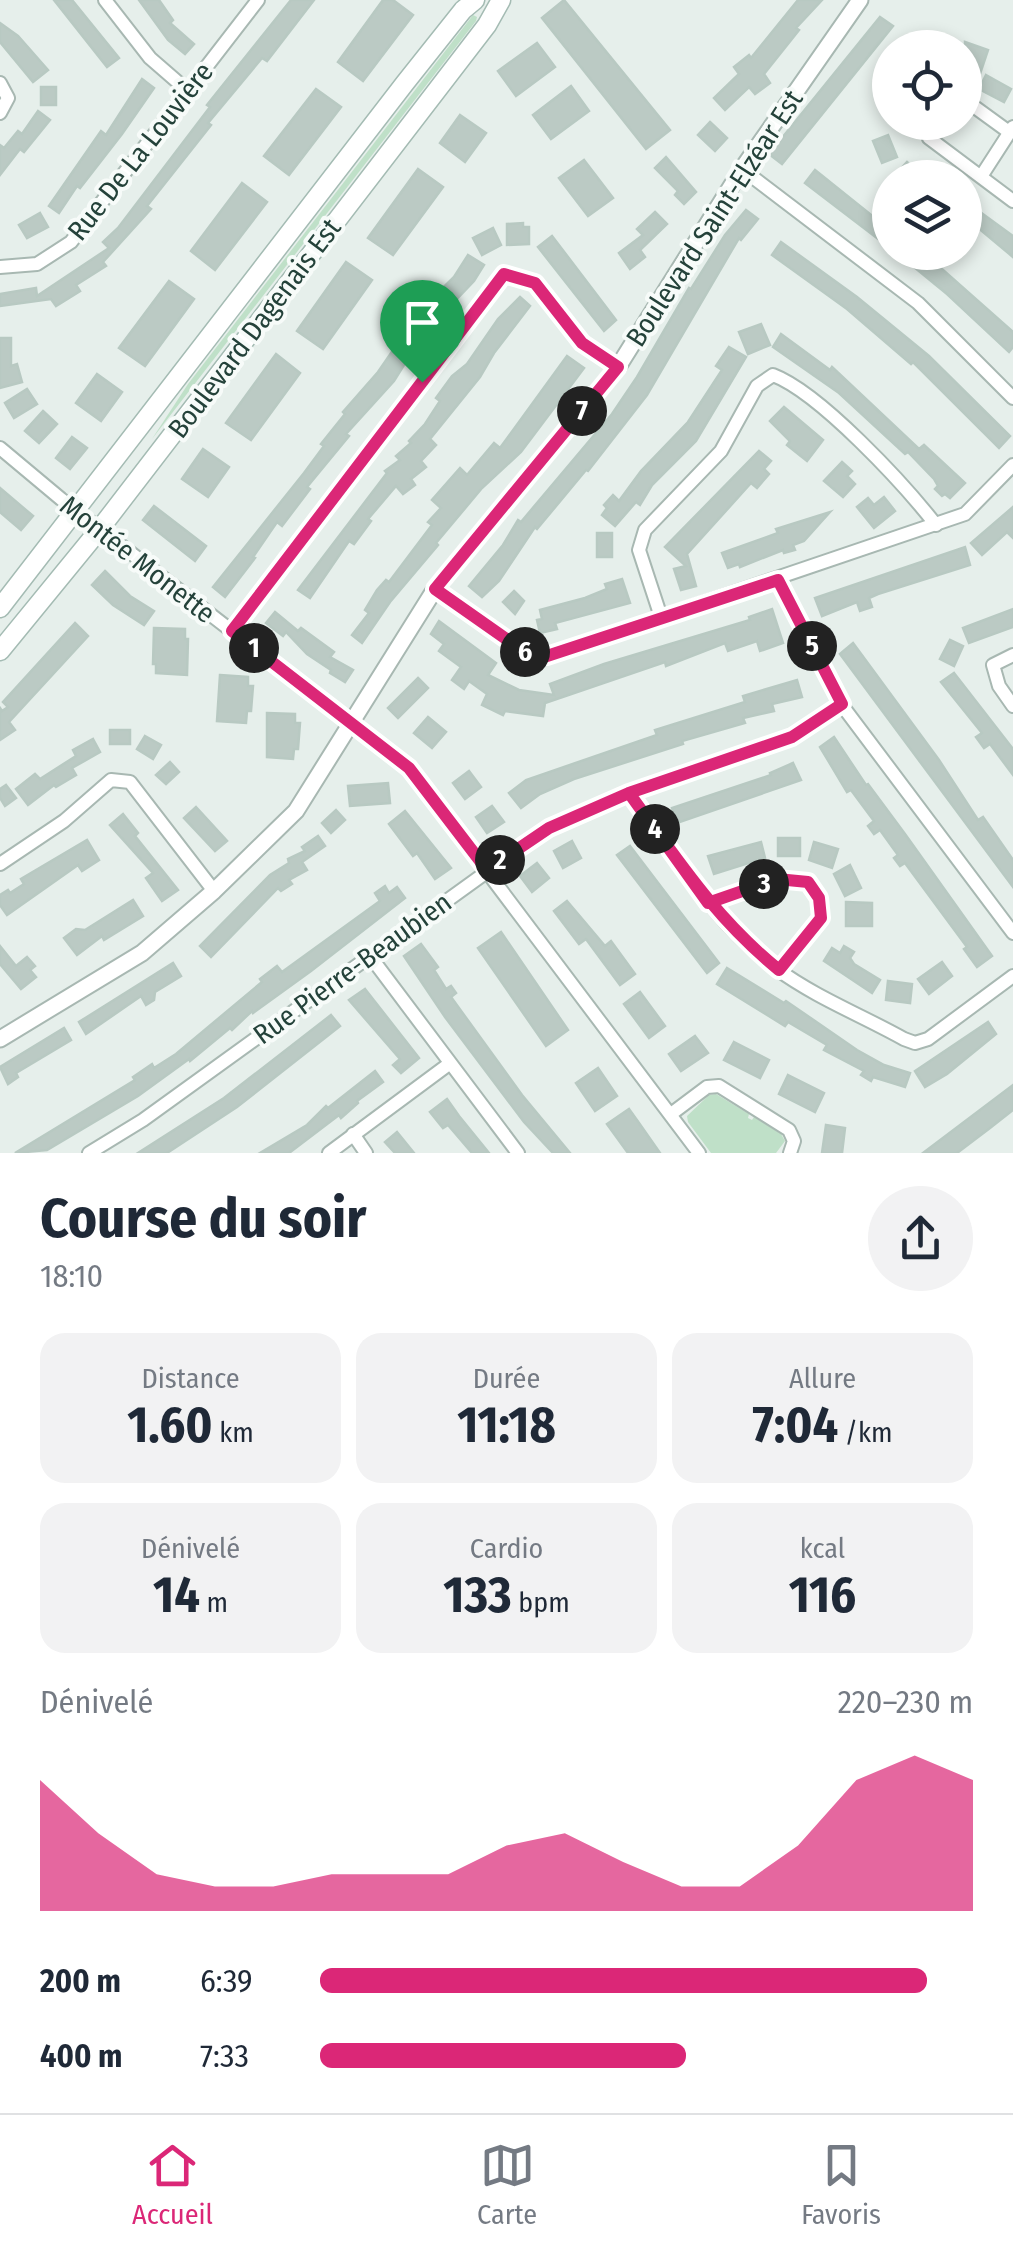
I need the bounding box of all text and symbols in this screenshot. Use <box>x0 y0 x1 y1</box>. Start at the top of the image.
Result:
map controls <box>872 30 982 270</box>
button: locate <box>872 30 982 140</box>
street label: Rue De La Louvière <box>61 56 220 247</box>
street label: Boulevard Saint-Elzéar Est <box>619 83 810 353</box>
button: layers <box>872 160 982 270</box>
street label: Boulevard Dagenais Est <box>161 211 348 445</box>
pin <box>380 280 465 383</box>
icon: arrive <box>395 295 450 350</box>
pin: 7 <box>557 386 607 436</box>
text: 7 <box>576 394 588 427</box>
street label: Montée Monette <box>54 489 222 630</box>
pin: 5 <box>787 621 837 671</box>
pin: 1 <box>229 623 279 673</box>
pin: 6 <box>500 627 550 677</box>
text: 5 <box>805 629 819 662</box>
text: 1 <box>248 631 260 664</box>
text: 6 <box>518 635 532 668</box>
pin: 4 <box>630 804 680 854</box>
text: 4 <box>648 812 662 845</box>
pin: 2 <box>475 835 525 885</box>
text: 2 <box>494 843 506 876</box>
pin: 3 <box>739 859 789 909</box>
text: 3 <box>757 867 771 900</box>
street label: Rue Pierre-Beaubien <box>247 886 458 1051</box>
text: Course du soir <box>40 1186 366 1252</box>
button: share <box>868 1186 973 1291</box>
text: 18:10 <box>40 1257 103 1295</box>
text: Distance <box>141 1362 240 1395</box>
text: Durée <box>473 1362 540 1395</box>
text: Allure <box>789 1362 856 1395</box>
text: 1.60 <box>127 1395 213 1455</box>
text: 11:18 <box>457 1395 556 1455</box>
text: 7:04 <box>752 1395 838 1455</box>
text: km <box>213 1416 254 1449</box>
text: /km <box>838 1416 893 1449</box>
text: Dénivelé <box>141 1532 240 1565</box>
text: Cardio <box>470 1532 543 1565</box>
text: kcal <box>800 1532 845 1565</box>
text: 14 <box>153 1565 200 1625</box>
text: 133 <box>443 1565 512 1625</box>
text: 116 <box>789 1565 856 1625</box>
text: m <box>200 1586 228 1619</box>
text: bpm <box>512 1586 570 1619</box>
text: Dénivelé <box>40 1683 153 1721</box>
text: 220–230 m <box>838 1683 973 1721</box>
text: 200 m <box>40 1962 121 2000</box>
text: 6:39 <box>200 1962 253 2000</box>
text: 400 m <box>40 2037 122 2075</box>
text: 7:33 <box>200 2037 249 2075</box>
tab: Accueil <box>132 2138 213 2231</box>
tab: Carte <box>477 2138 537 2231</box>
tab: Favoris <box>801 2138 881 2231</box>

